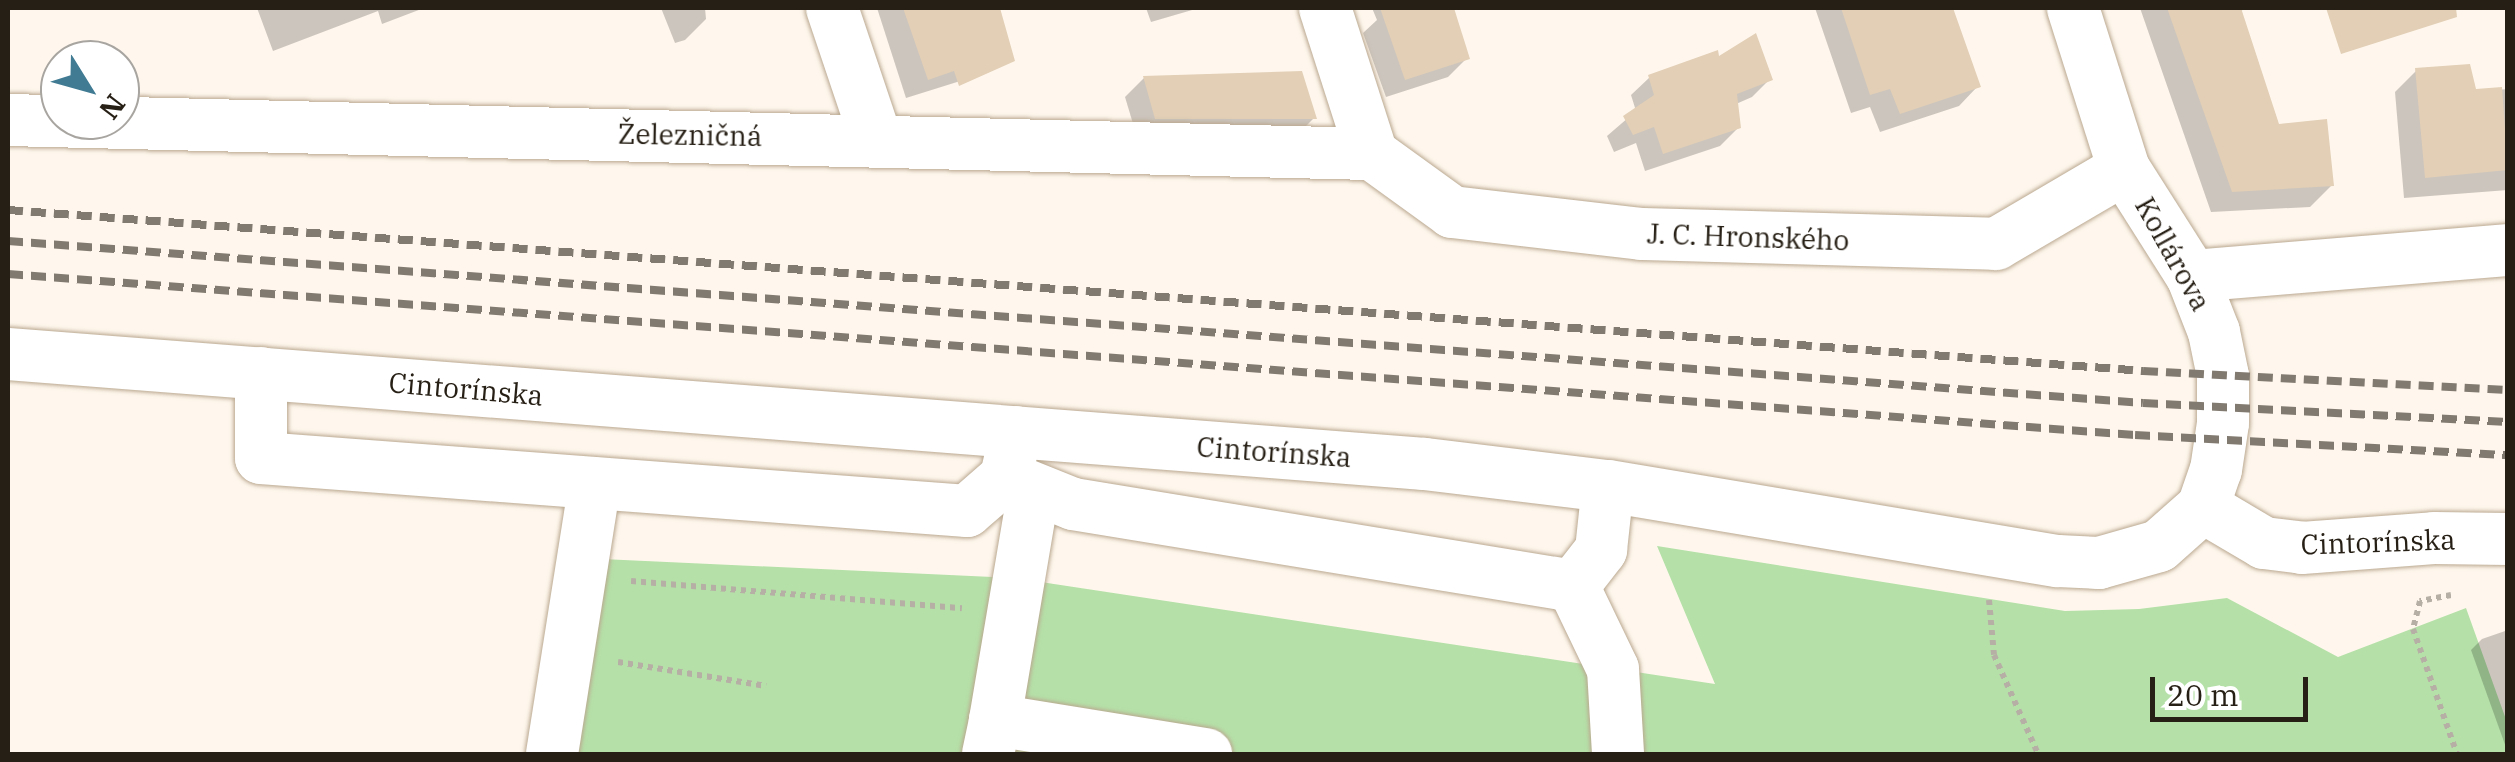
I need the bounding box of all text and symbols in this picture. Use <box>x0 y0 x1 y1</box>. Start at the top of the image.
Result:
north arrow <box>40 40 140 140</box>
text: N <box>91 87 134 127</box>
street label: Železničná <box>617 117 763 153</box>
street label: Kollárova <box>2128 191 2218 317</box>
street label: J. C. Hronského <box>1646 217 1850 257</box>
street label: Cintorínska <box>387 366 545 412</box>
street label: Cintorínska <box>1196 430 1352 474</box>
street label: Cintorínska <box>2300 523 2456 561</box>
scale bar <box>2155 657 2312 719</box>
text: 20 m <box>2167 675 2239 714</box>

